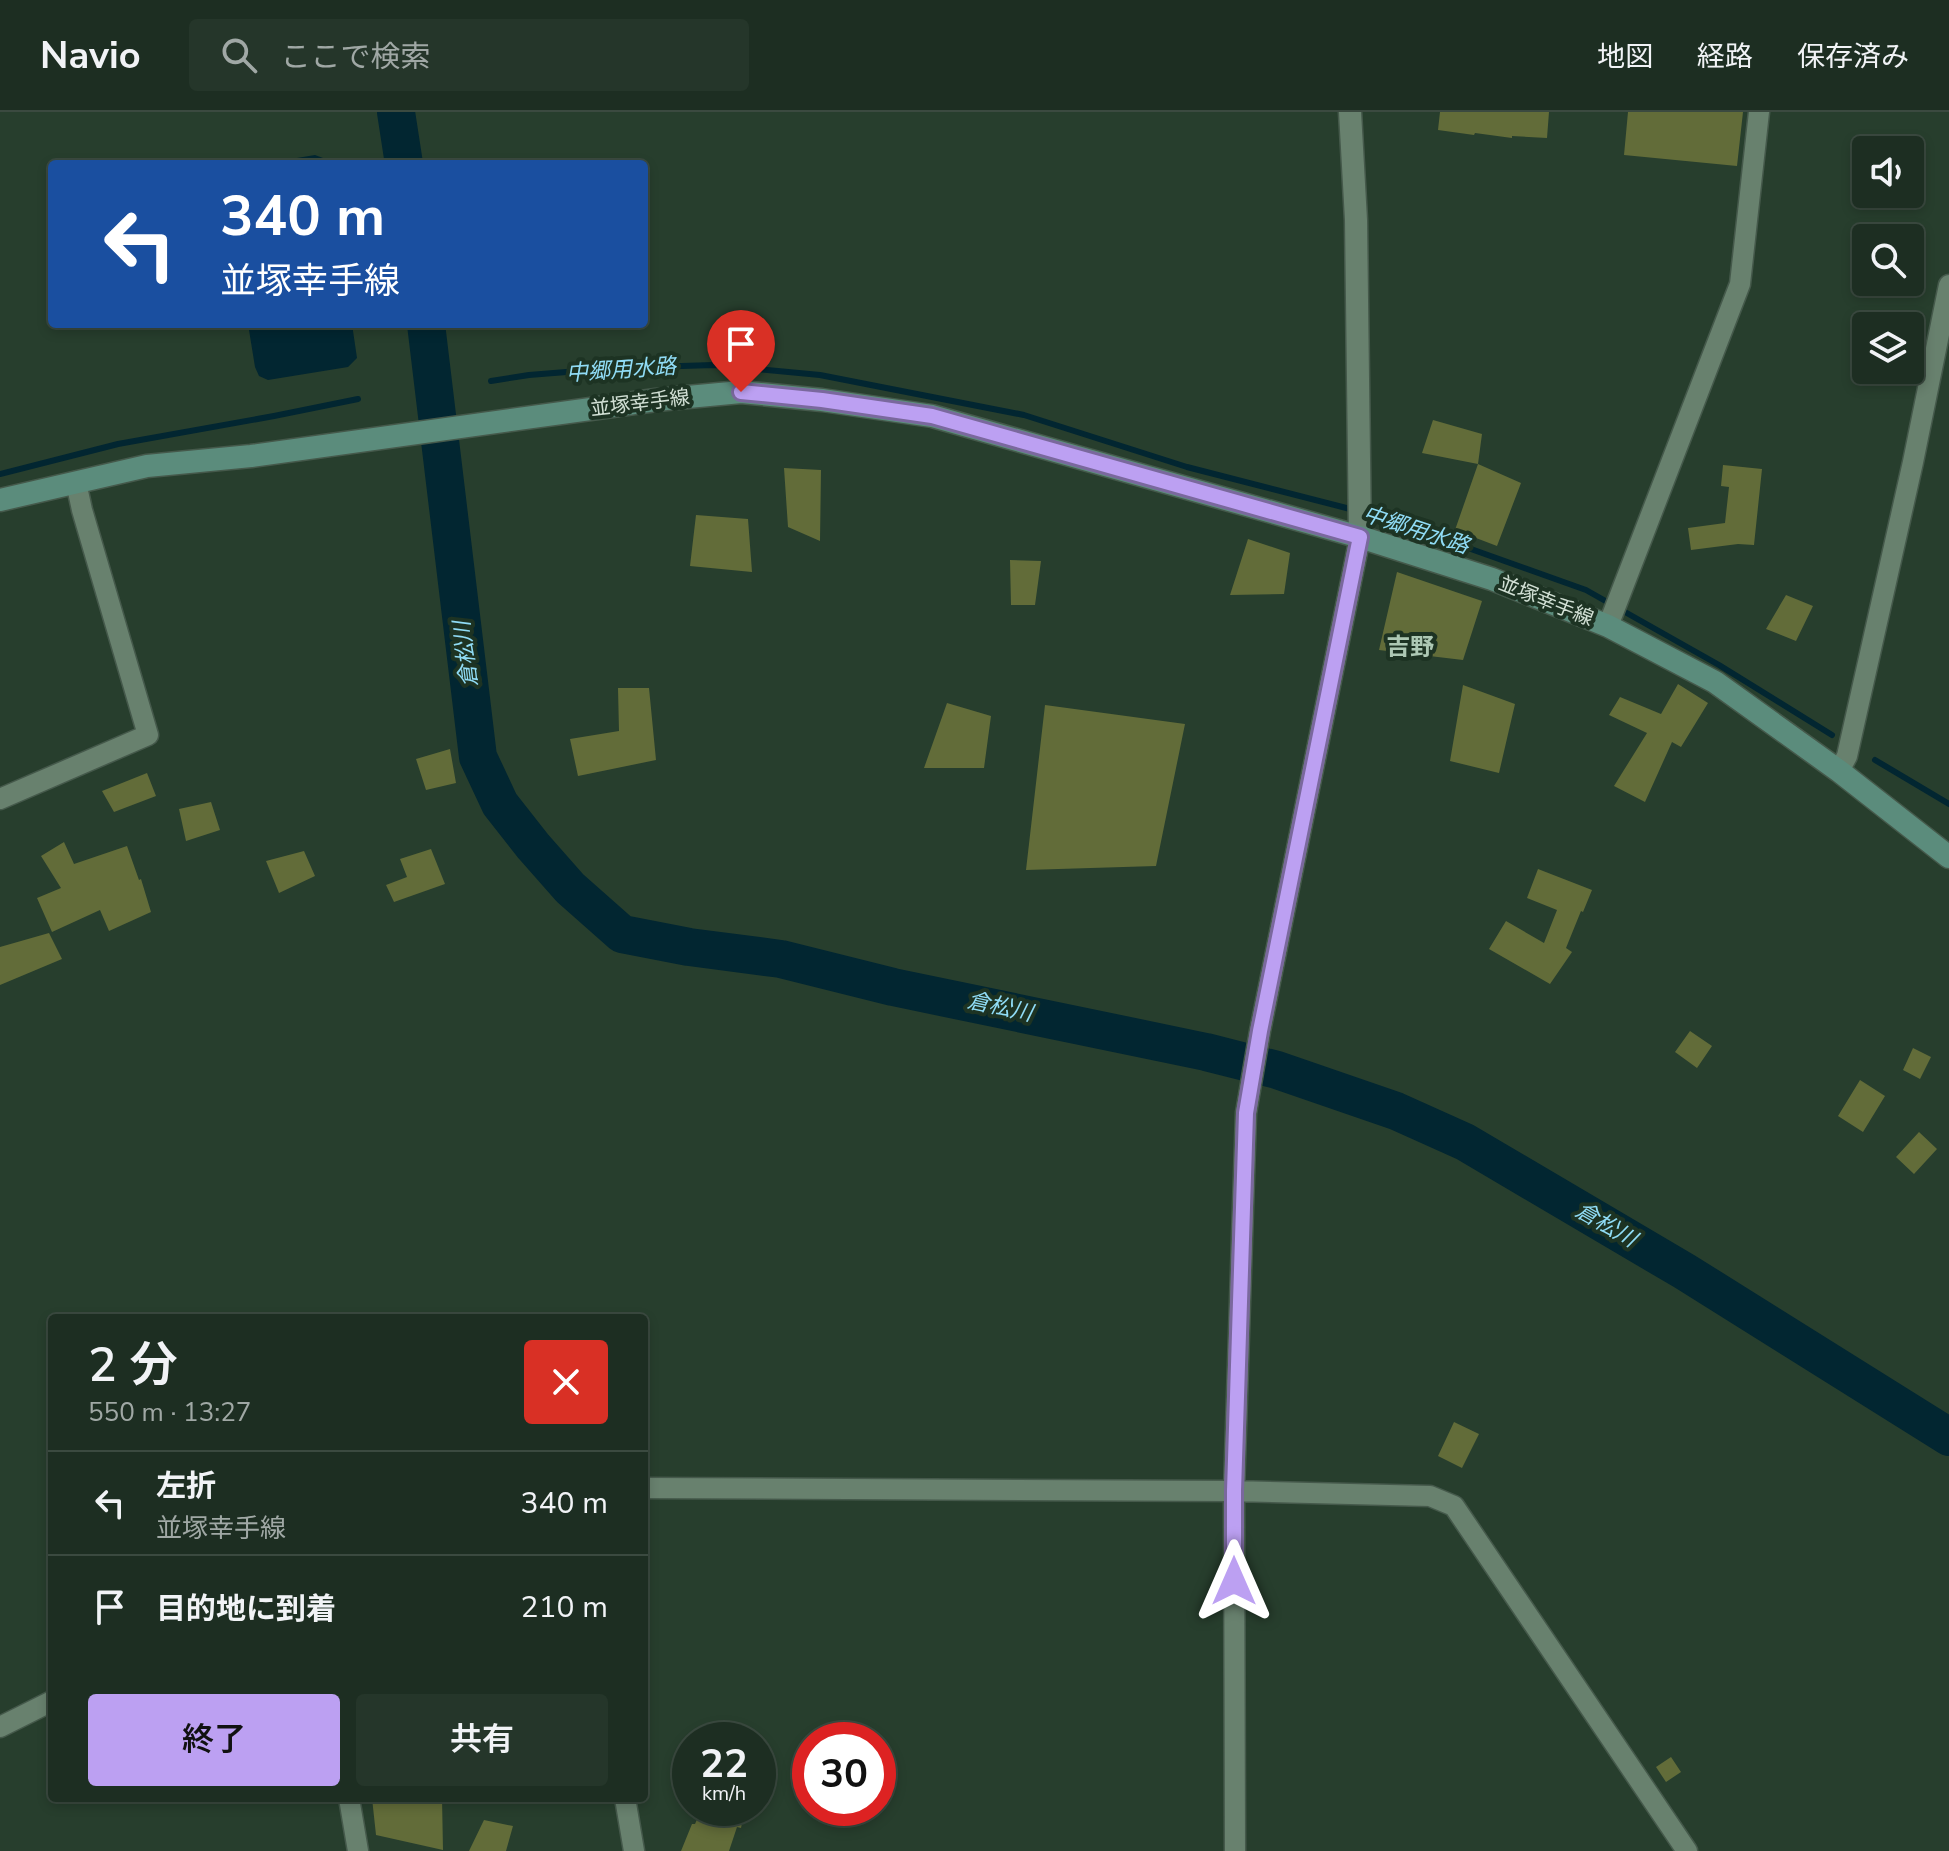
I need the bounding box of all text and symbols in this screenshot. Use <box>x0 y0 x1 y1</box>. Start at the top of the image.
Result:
search box <box>189 19 749 91</box>
text: Navio <box>40 30 141 81</box>
icon: search <box>217 33 261 77</box>
text: ここで検索 <box>281 37 431 78</box>
text: 地図 <box>1597 38 1653 76</box>
text: 経路 <box>1697 38 1753 76</box>
text: 保存済み <box>1797 38 1909 76</box>
map controls <box>1852 136 1924 384</box>
button: sound <box>1852 136 1924 208</box>
text: 340 m <box>220 178 385 255</box>
icon: left <box>88 192 192 296</box>
button: search <box>1852 224 1924 296</box>
text: 並塚幸手線 <box>220 257 400 306</box>
pin <box>707 310 775 392</box>
button: layers <box>1852 312 1924 384</box>
icon: arrive <box>719 322 763 366</box>
water label: 中郷用水路 <box>565 351 679 389</box>
street label: 並塚幸手線 <box>589 384 691 422</box>
water label: 中郷用水路 <box>1359 499 1475 562</box>
street label: 並塚幸手線 <box>1495 570 1597 632</box>
water label: 倉松川 <box>447 617 485 689</box>
district label: 吉野 <box>1386 631 1434 663</box>
water label: 倉松川 <box>965 985 1037 1029</box>
water label: 倉松川 <box>1570 1196 1644 1255</box>
text: 2 分 <box>88 1332 177 1398</box>
button: close <box>524 1340 608 1424</box>
text: 550 m · 13:27 <box>88 1395 251 1430</box>
text: 左折 <box>156 1466 216 1507</box>
icon: left <box>88 1481 132 1525</box>
text: 340 m <box>521 1483 608 1524</box>
text: 並塚幸手線 <box>156 1511 286 1546</box>
position arrow <box>1192 1539 1276 1623</box>
icon: arrive <box>88 1585 132 1629</box>
text: 210 m <box>521 1587 608 1628</box>
text: 目的地に到着 <box>156 1589 336 1630</box>
button: 終了 <box>88 1694 340 1786</box>
button: 共有 <box>356 1694 608 1786</box>
speed limit sign: 30 <box>792 1722 896 1826</box>
text: 22 <box>700 1737 748 1791</box>
text: km/h <box>702 1780 746 1807</box>

